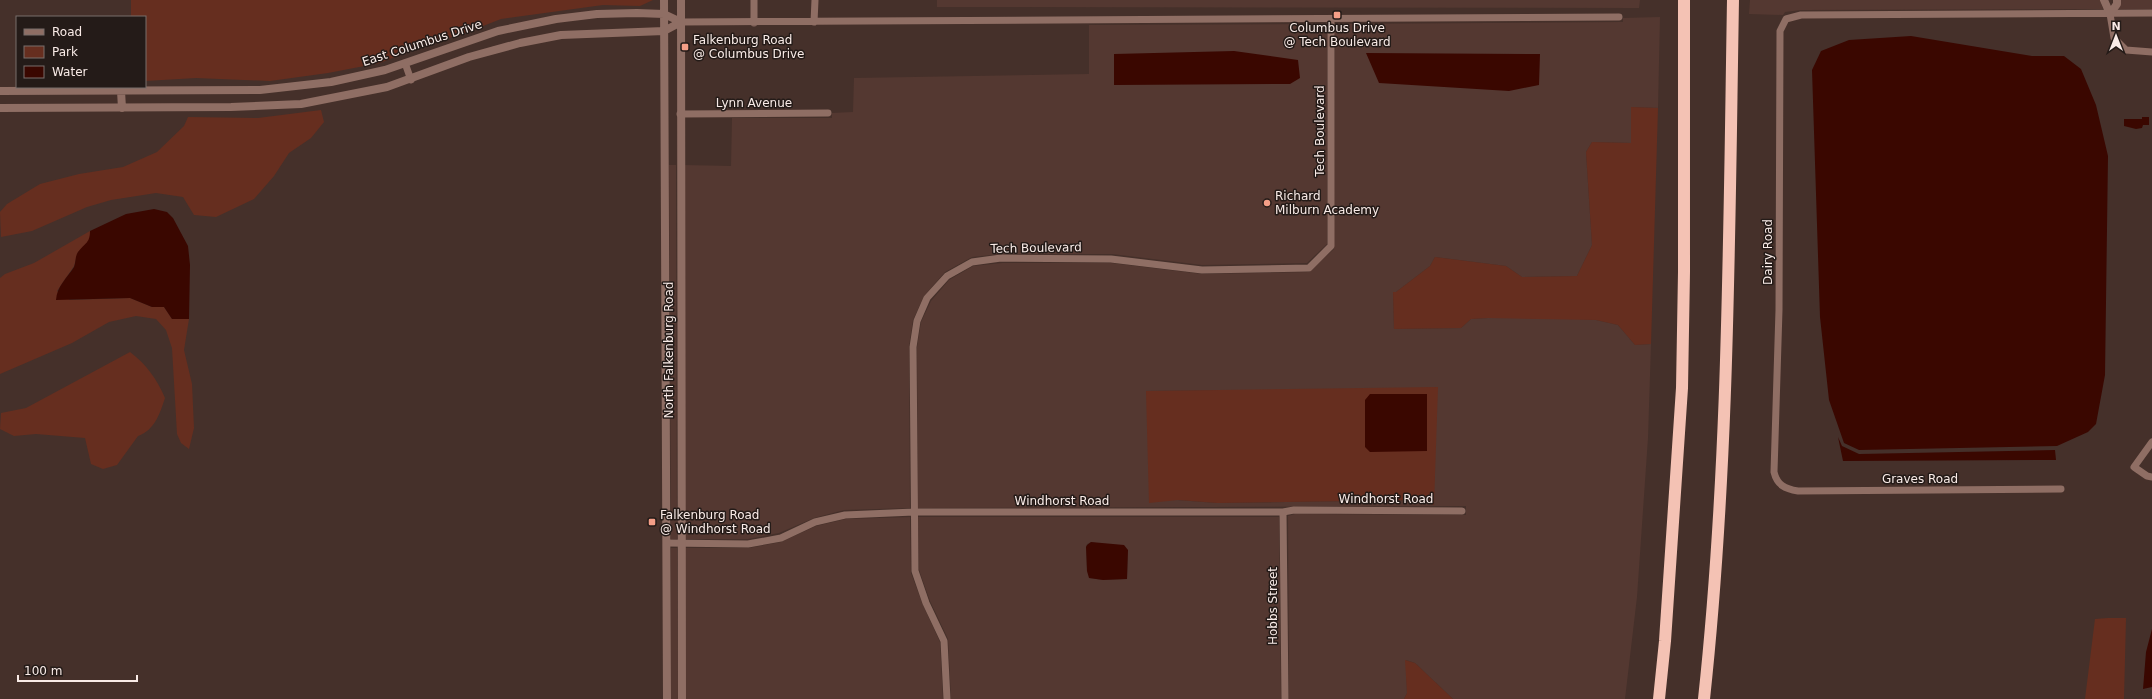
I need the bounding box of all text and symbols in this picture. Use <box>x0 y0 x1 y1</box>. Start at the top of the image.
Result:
marker: Columbus Drive @ Tech Boulevard <box>1332 10 1342 20</box>
legend <box>16 16 146 88</box>
north arrow <box>2096 16 2136 56</box>
street label: East Columbus Drive <box>360 17 484 69</box>
text: N <box>2111 20 2121 33</box>
place label: Columbus Drive @ Tech Boulevard <box>1283 21 1391 49</box>
text: Road <box>52 25 82 39</box>
place label: Falkenburg Road @ Columbus Drive <box>693 33 804 61</box>
marker: Falkenburg Road @ Columbus Drive <box>680 42 690 52</box>
text: Park <box>52 45 78 59</box>
text: Water <box>52 65 88 79</box>
street label: Tech Boulevard <box>1313 85 1327 178</box>
street label: Lynn Avenue <box>716 96 792 110</box>
place label: Richard Milburn Academy <box>1275 189 1379 217</box>
marker: Richard Milburn Academy <box>1262 198 1272 208</box>
street label: Dairy Road <box>1761 219 1775 285</box>
street label: Tech Boulevard <box>989 240 1082 256</box>
street label: North Falkenburg Road <box>662 282 676 418</box>
street label: Graves Road <box>1882 472 1958 486</box>
street label: Windhorst Road <box>1339 492 1433 506</box>
street label: Windhorst Road <box>1015 494 1109 508</box>
place label: Falkenburg Road @ Windhorst Road <box>660 508 771 536</box>
marker: Falkenburg Road @ Windhorst Road <box>647 517 657 527</box>
street label: Hobbs Street <box>1266 567 1280 645</box>
scale bar <box>18 657 137 683</box>
text: 100 m <box>24 664 62 678</box>

